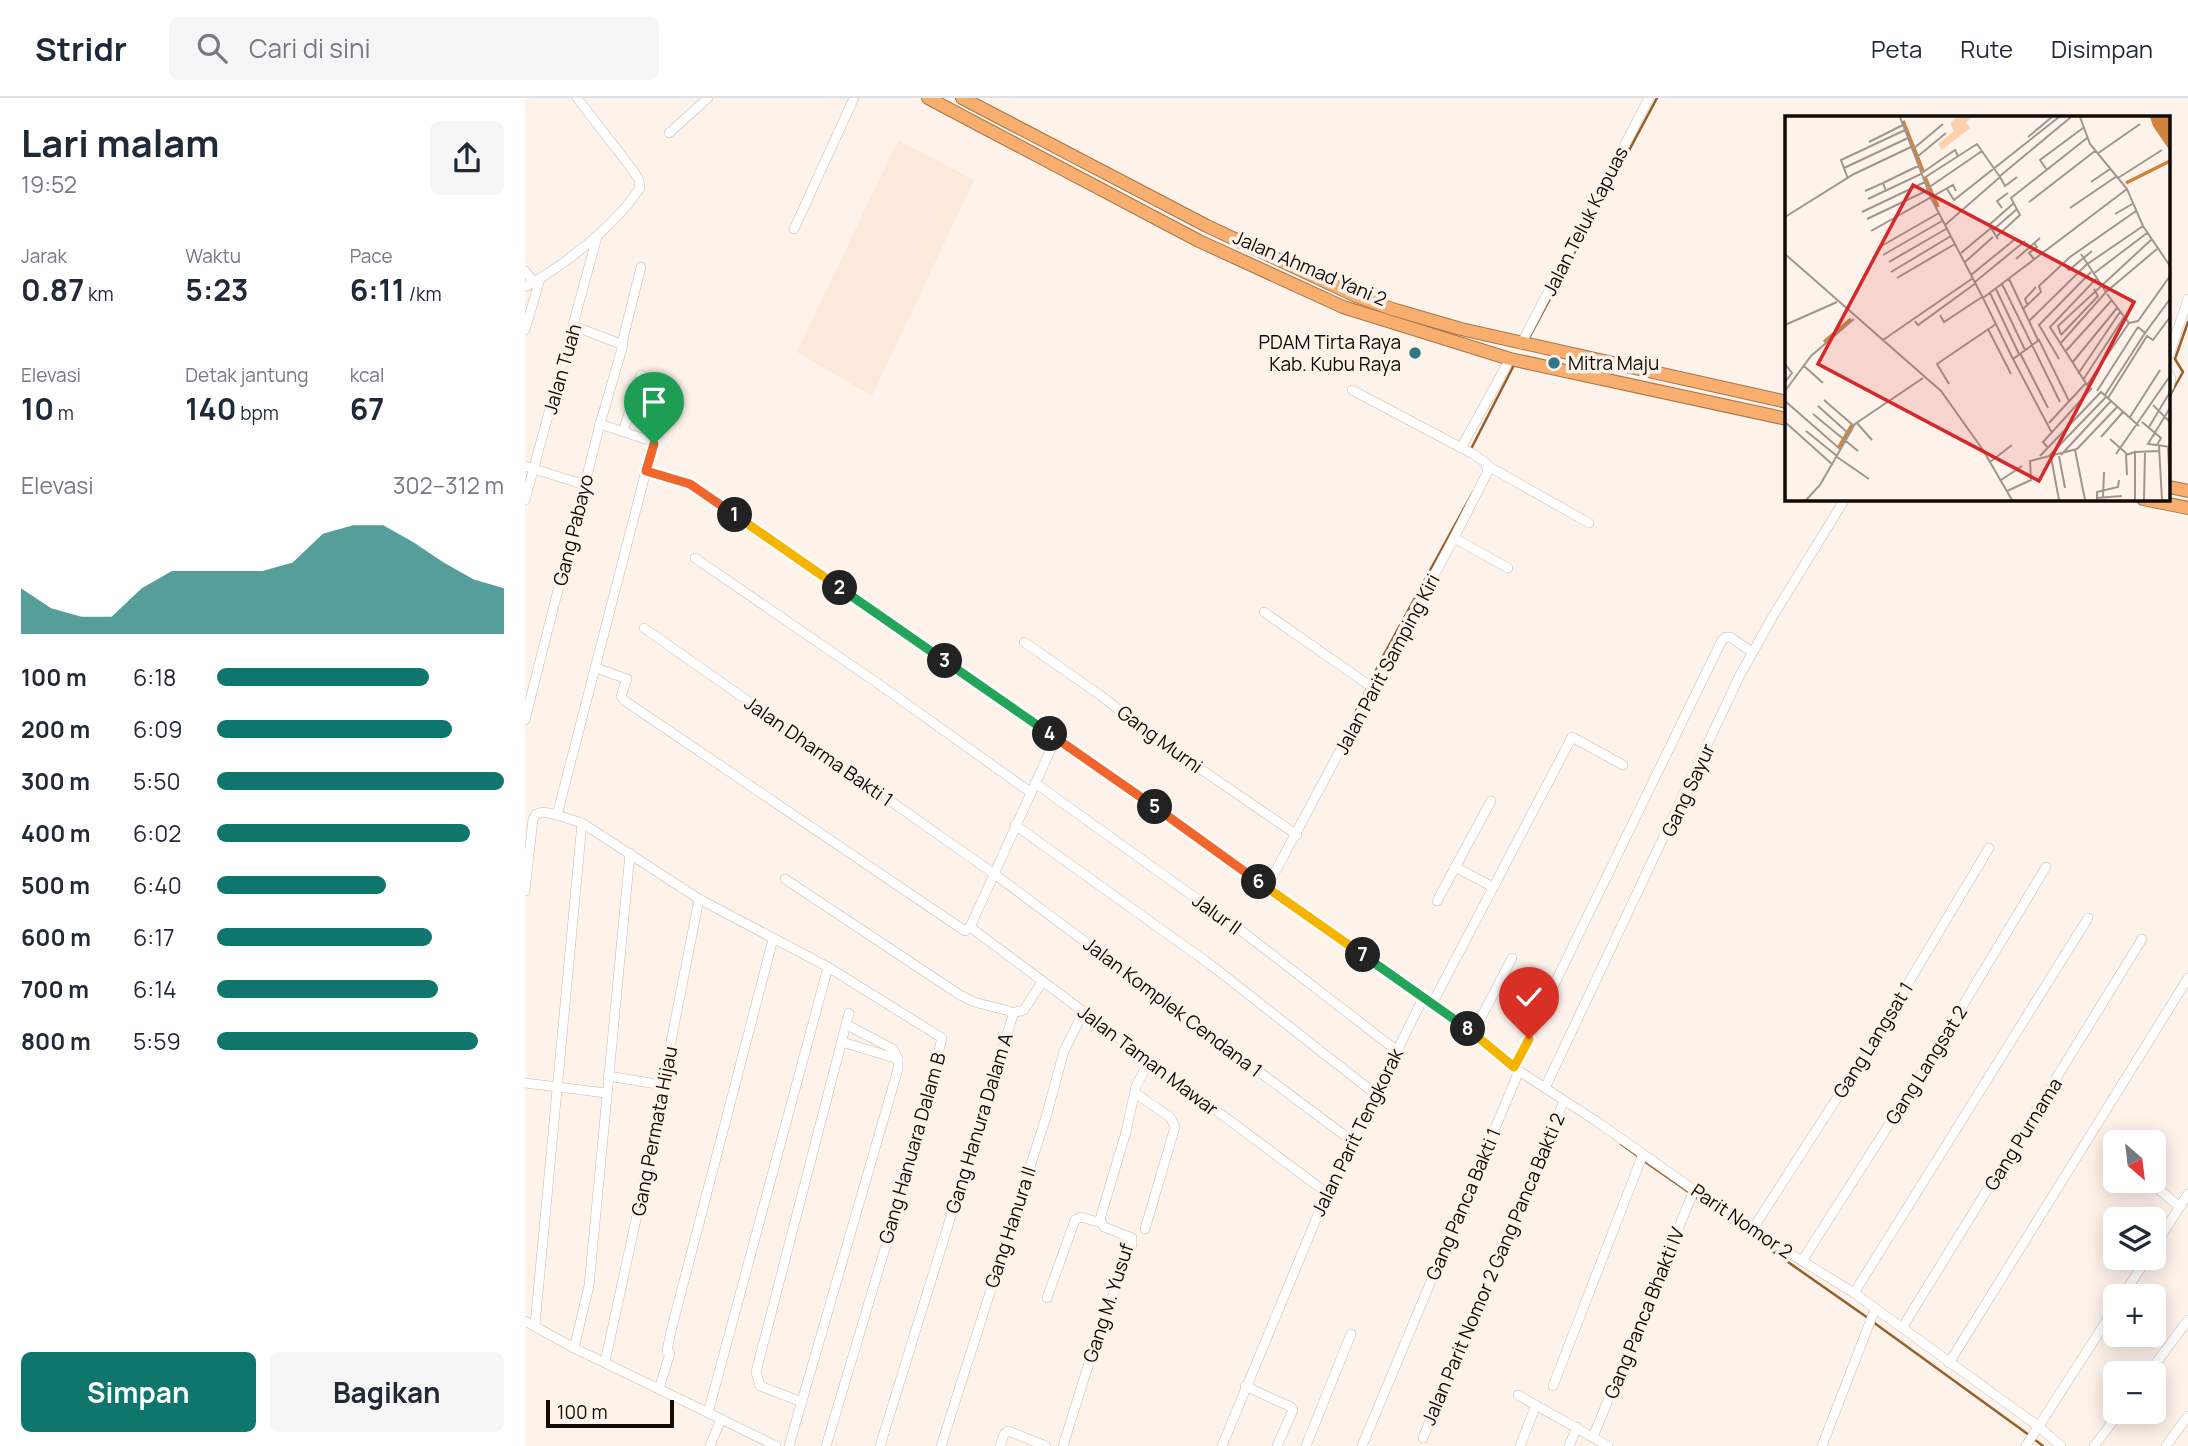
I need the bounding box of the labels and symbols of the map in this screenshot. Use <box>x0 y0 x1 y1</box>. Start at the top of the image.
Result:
inset map <box>1785 116 2171 500</box>
street label: Jalan Teluk Kapuas <box>1536 142 1634 300</box>
street label: Jalan Ahmad Yani 2 <box>1229 224 1391 312</box>
street label: Jalan Tuah <box>537 321 587 417</box>
place label: PDAM Tirta Raya Kab. Kubu Raya <box>1259 329 1401 377</box>
marker: PDAM Tirta Raya Kab. Kubu Raya <box>1407 345 1423 361</box>
place label: Mitra Maju <box>1568 350 1659 376</box>
marker: Mitra Maju <box>1546 355 1562 371</box>
pin <box>624 372 684 444</box>
street label: Gang Pabayo <box>547 472 599 588</box>
pin: 1 <box>717 498 753 532</box>
street label: Jalan Parit Samping Kiri <box>1328 569 1446 759</box>
pin: 2 <box>823 570 857 606</box>
pin: 3 <box>927 644 963 678</box>
street label: Jalan Dharma Bakti 1 <box>739 690 899 812</box>
street label: Gang Murni <box>1112 699 1208 779</box>
pin: 4 <box>1033 716 1067 752</box>
street label: Gang Sayur <box>1655 739 1721 841</box>
pin: 5 <box>1137 790 1173 824</box>
pin: 6 <box>1241 864 1277 900</box>
street label: Jalur II <box>1187 887 1247 941</box>
street label: Jalan Komplek Cendana 1 <box>1078 931 1268 1083</box>
pin: 7 <box>1345 938 1381 972</box>
pin <box>1499 967 1559 1039</box>
street label: Gang Langsat 1 <box>1827 977 1919 1103</box>
street label: Jalan Taman Mawar <box>1073 999 1224 1121</box>
street label: Gang Langsat 2 <box>1879 1001 1973 1129</box>
pin: 8 <box>1451 1012 1485 1046</box>
street label: Gang Hanura Dalam A <box>939 1030 1019 1216</box>
street label: Jalan Parit Tengkorak <box>1305 1043 1409 1220</box>
street label: Gang Permata Hijau <box>625 1044 683 1218</box>
street label: Gang Hanuara Dalam B <box>872 1049 952 1247</box>
street label: Gang Purnama <box>1978 1073 2068 1195</box>
street label: Jalan Parit Nomor 2 Gang Panca Bakti 2 <box>1415 1109 1571 1429</box>
street label: Gang Panca Bakti 1 <box>1419 1124 1507 1284</box>
north arrow <box>2103 1130 2167 1194</box>
street label: Gang Hanura II <box>978 1163 1042 1291</box>
street label: Parit Nomor 2 <box>1686 1177 1798 1265</box>
street label: Gang Panca Bhakti IV <box>1598 1223 1690 1403</box>
street label: Gang M. Yusuf <box>1076 1240 1140 1366</box>
scale bar <box>546 1397 674 1429</box>

